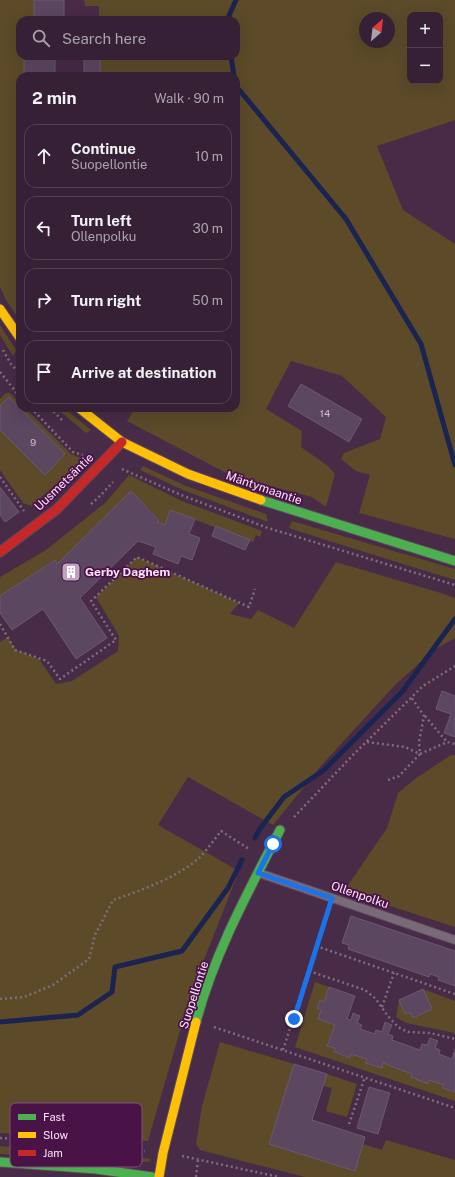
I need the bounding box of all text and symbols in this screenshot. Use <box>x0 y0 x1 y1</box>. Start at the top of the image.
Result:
north arrow <box>359 12 395 48</box>
map controls <box>407 12 443 84</box>
button: + <box>407 12 443 48</box>
search box <box>16 16 240 60</box>
icon: search <box>30 27 52 49</box>
text: Search here <box>62 30 146 47</box>
button: − <box>407 48 443 84</box>
text: 2 min <box>32 88 77 108</box>
text: Walk · 90 m <box>154 91 224 106</box>
text: Continue <box>71 140 136 157</box>
icon: ahead <box>33 145 55 167</box>
text: 10 m <box>195 149 223 164</box>
text: Suopellontie <box>71 157 147 172</box>
text: Turn left <box>71 212 132 229</box>
icon: left <box>33 217 55 239</box>
text: 30 m <box>193 221 223 236</box>
text: Ollenpolku <box>71 229 136 244</box>
icon: right <box>33 289 55 311</box>
text: Turn right <box>71 292 141 309</box>
text: 50 m <box>192 293 223 308</box>
icon: arrive <box>33 361 55 383</box>
text: Arrive at destination <box>71 364 216 381</box>
house number: 14 <box>320 407 330 419</box>
house number: 9 <box>30 436 36 448</box>
street label: Uusmetsäntie <box>32 450 97 514</box>
street label: Mäntymaantie <box>224 468 304 508</box>
building icon: Gerby Daghem <box>60 561 82 583</box>
place label: Gerby Daghem <box>85 565 170 579</box>
route start <box>264 835 282 853</box>
street label: Ollenpolku <box>329 879 391 911</box>
street label: Suopellontie <box>176 959 212 1031</box>
route end <box>285 1010 303 1028</box>
legend <box>10 1103 142 1167</box>
text: Fast <box>43 1111 65 1123</box>
text: Slow <box>43 1129 69 1141</box>
text: Jam <box>43 1147 63 1159</box>

